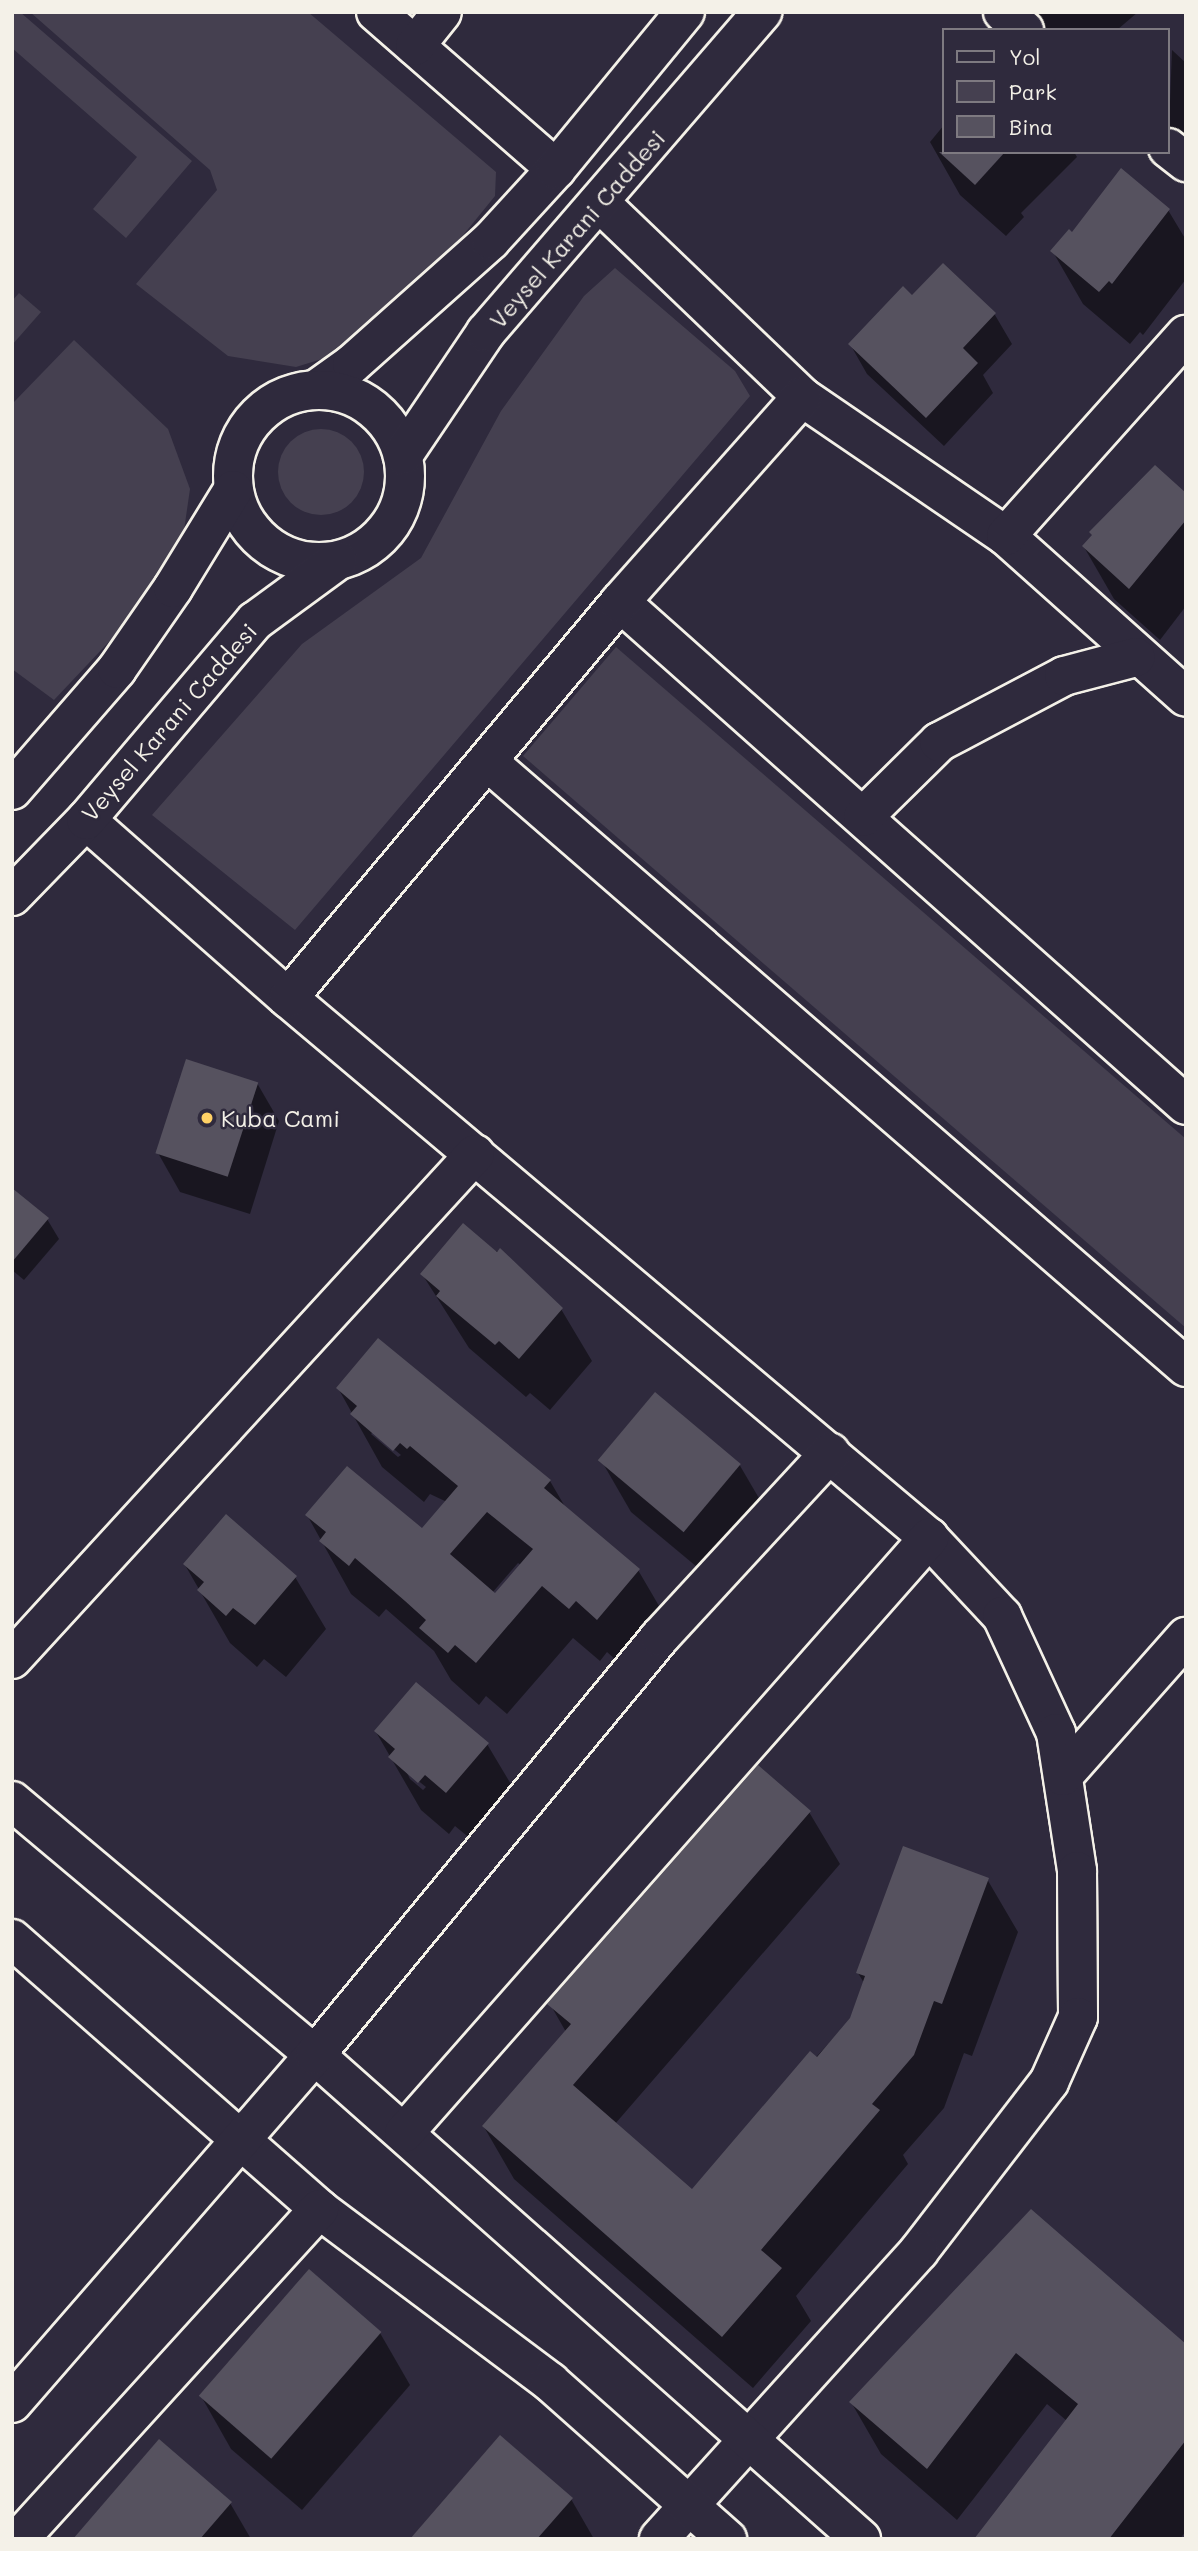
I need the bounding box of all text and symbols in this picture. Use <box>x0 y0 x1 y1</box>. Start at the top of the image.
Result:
legend <box>942 28 1170 154</box>
text: Yol <box>1009 43 1040 70</box>
text: Park <box>1009 78 1057 105</box>
text: Bina <box>1009 113 1053 140</box>
street label: Veysel Karani Caddesi <box>484 124 670 334</box>
street label: Veysel Karani Caddesi <box>76 617 262 827</box>
place label: Kuba Cami <box>221 1104 340 1132</box>
marker: Kuba Cami <box>199 1110 215 1126</box>

